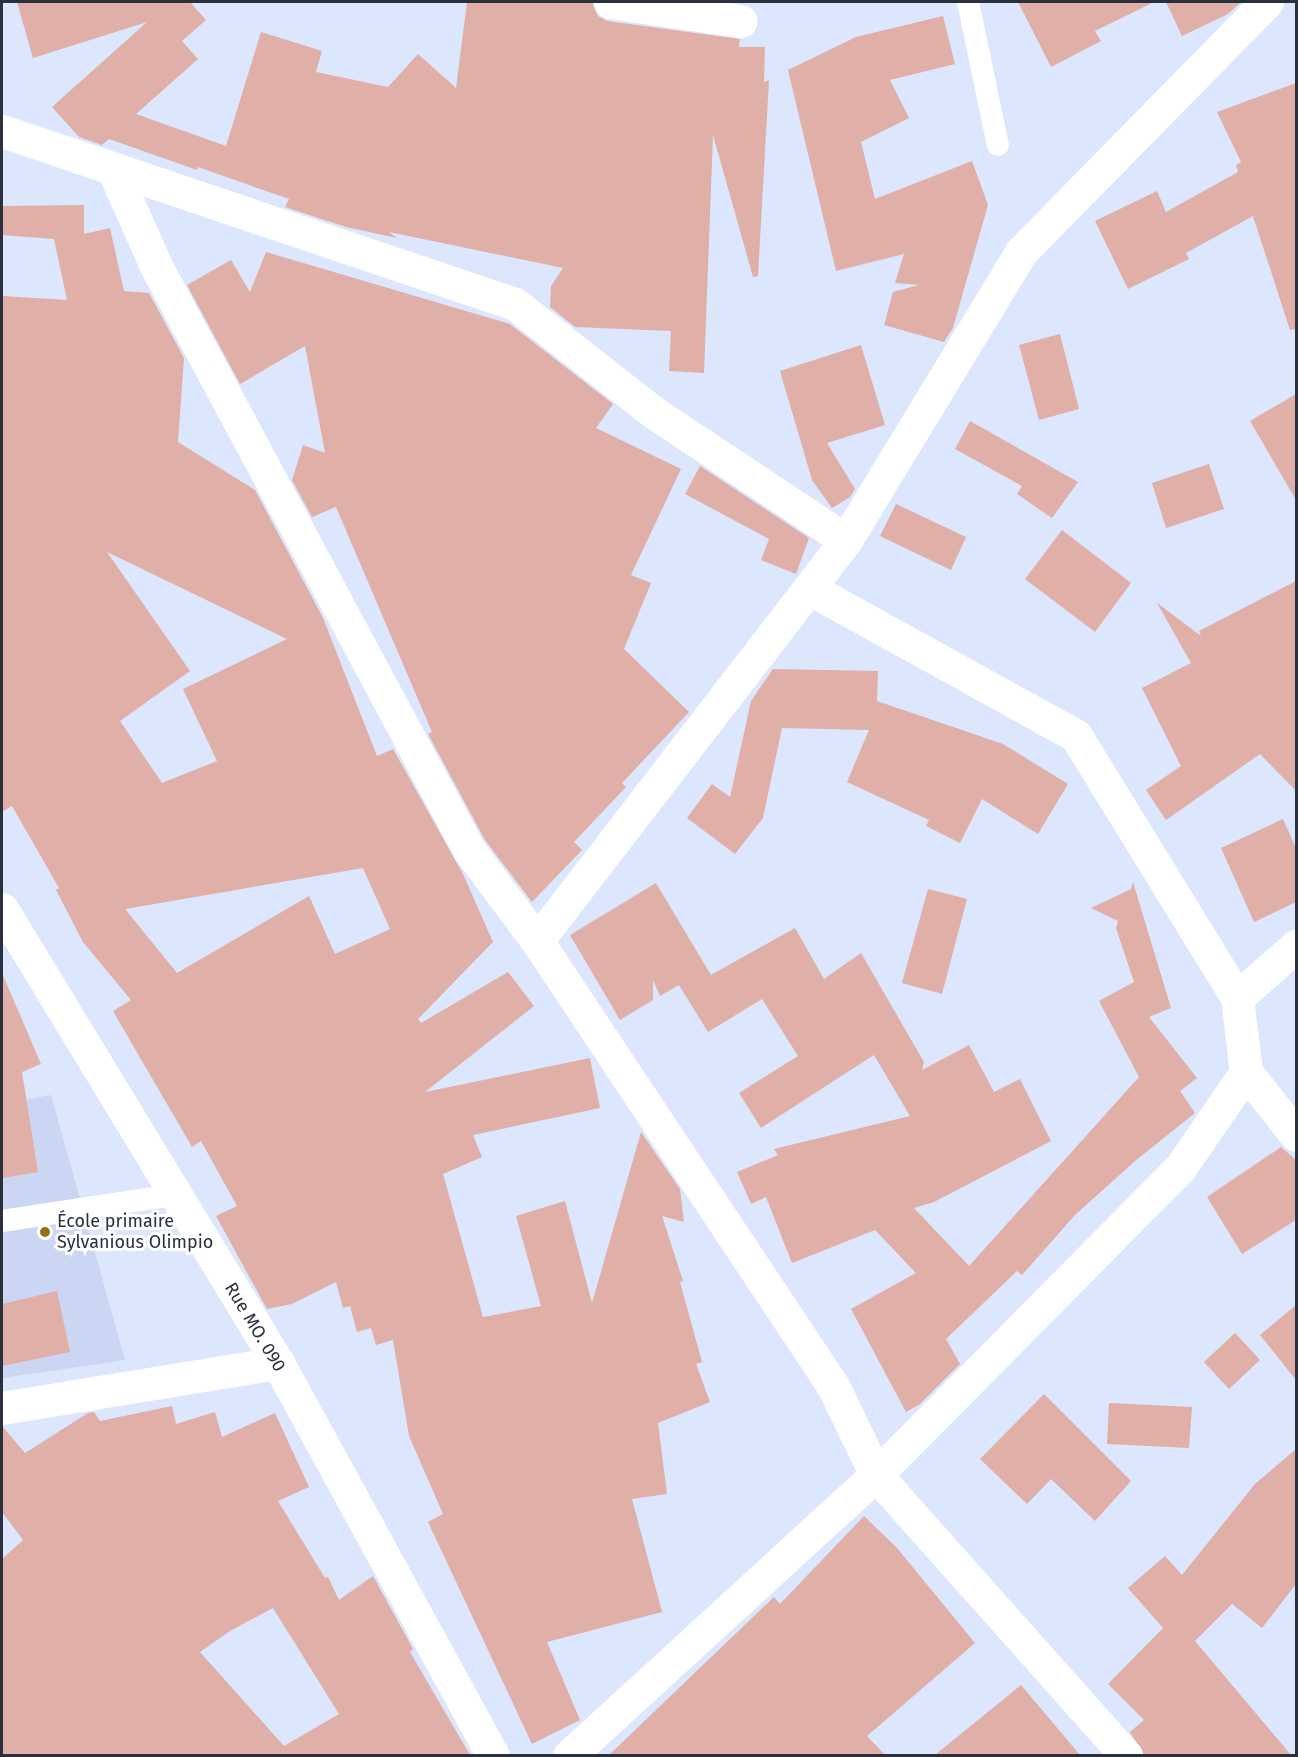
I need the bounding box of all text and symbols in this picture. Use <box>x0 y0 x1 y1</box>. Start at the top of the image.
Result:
place label: École primaire Sylvanious Olimpio <box>57 1211 213 1254</box>
marker: École primaire Sylvanious Olimpio <box>38 1225 52 1239</box>
street label: Rue MO. 090 <box>220 1278 290 1376</box>

